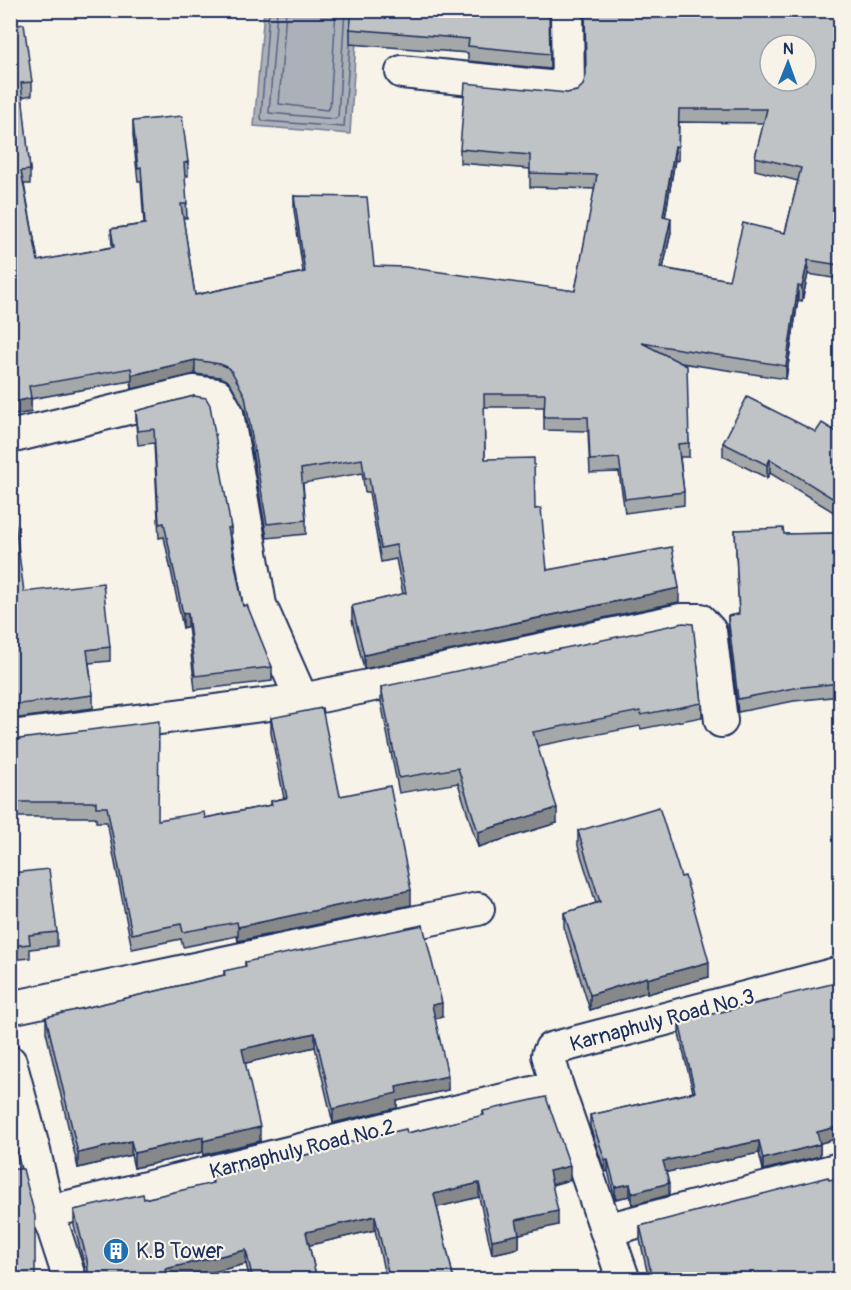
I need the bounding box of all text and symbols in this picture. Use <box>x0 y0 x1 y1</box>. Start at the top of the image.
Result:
north arrow <box>758 33 818 93</box>
text: N <box>783 39 794 59</box>
street label: Karnaphuly Road No.3 <box>567 983 758 1058</box>
street label: Karnaphuly Road No.2 <box>207 1113 398 1186</box>
building icon: K.B Tower <box>101 1236 131 1266</box>
place label: K.B Tower <box>136 1238 224 1265</box>

